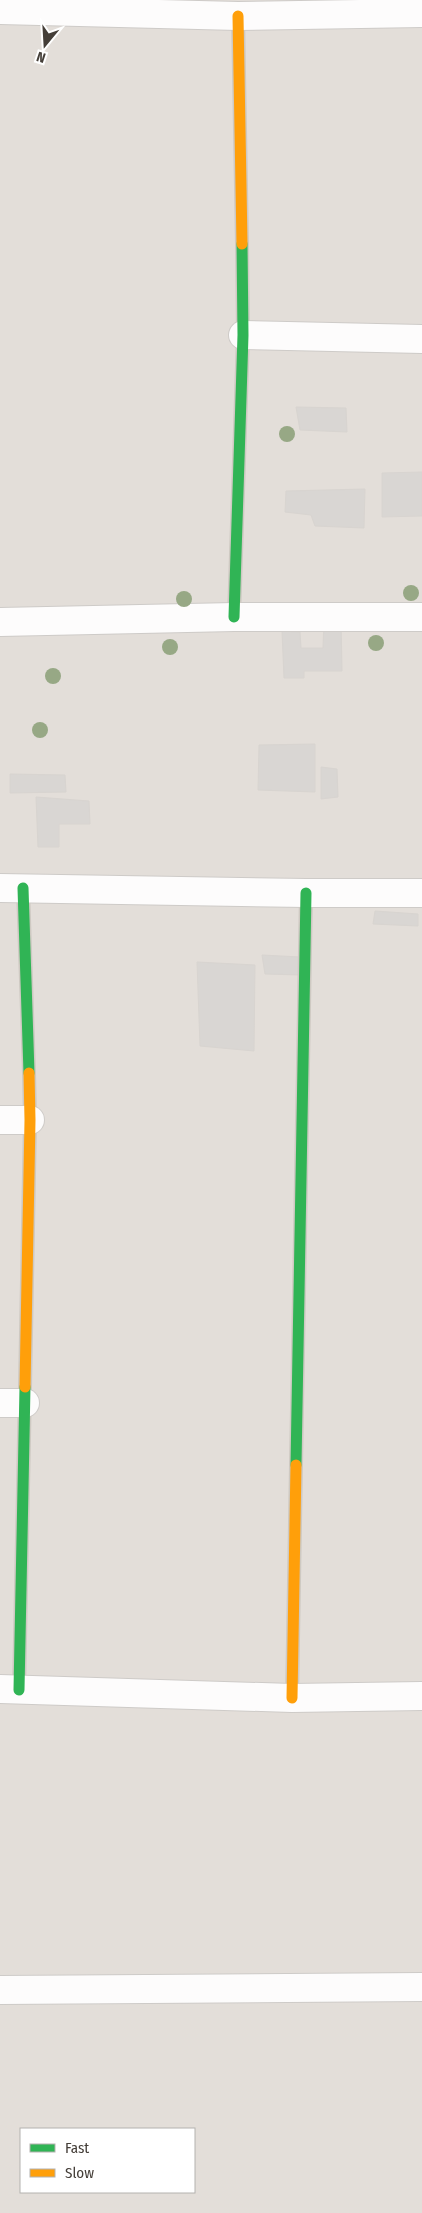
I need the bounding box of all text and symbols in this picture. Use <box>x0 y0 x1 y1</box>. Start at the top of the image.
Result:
north arrow <box>20 20 70 70</box>
text: N <box>35 48 48 66</box>
legend <box>20 2128 195 2193</box>
text: Fast <box>65 2139 89 2157</box>
text: Slow <box>65 2164 94 2182</box>

